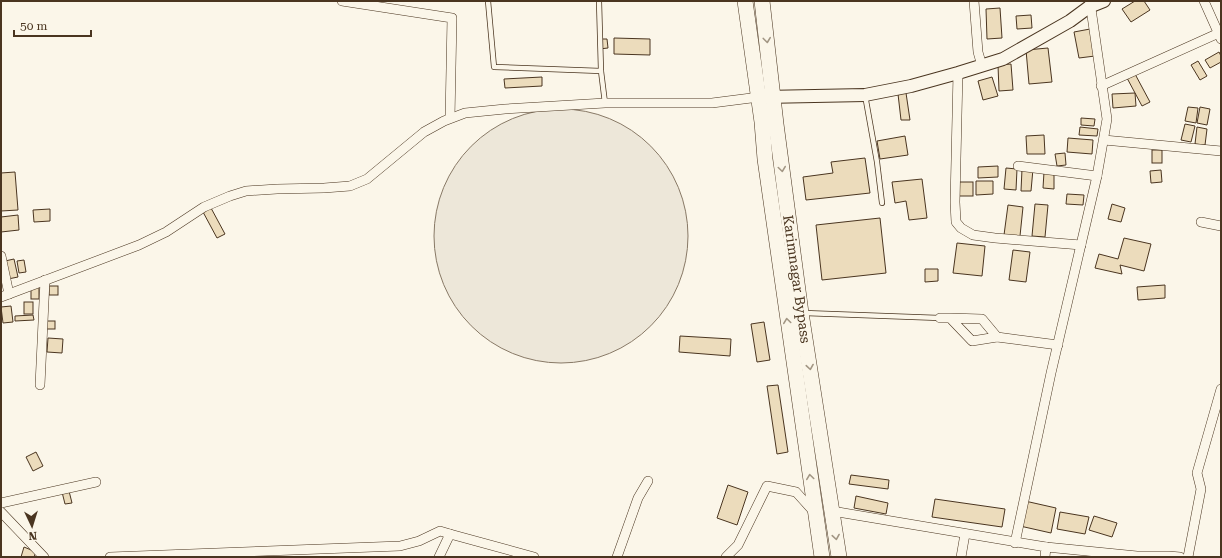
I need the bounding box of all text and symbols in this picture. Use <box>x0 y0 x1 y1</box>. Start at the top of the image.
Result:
scale bar <box>14 12 91 38</box>
text: 50 m <box>20 19 47 33</box>
one-way arrow <box>762 37 771 43</box>
one-way arrow <box>777 166 786 172</box>
street label: Karimnagar Bypass <box>780 214 814 344</box>
one-way arrow <box>783 317 792 324</box>
one-way arrow <box>805 364 814 370</box>
one-way arrow <box>806 474 815 480</box>
north arrow <box>12 506 52 546</box>
text: N <box>27 529 37 542</box>
one-way arrow <box>831 534 840 540</box>

